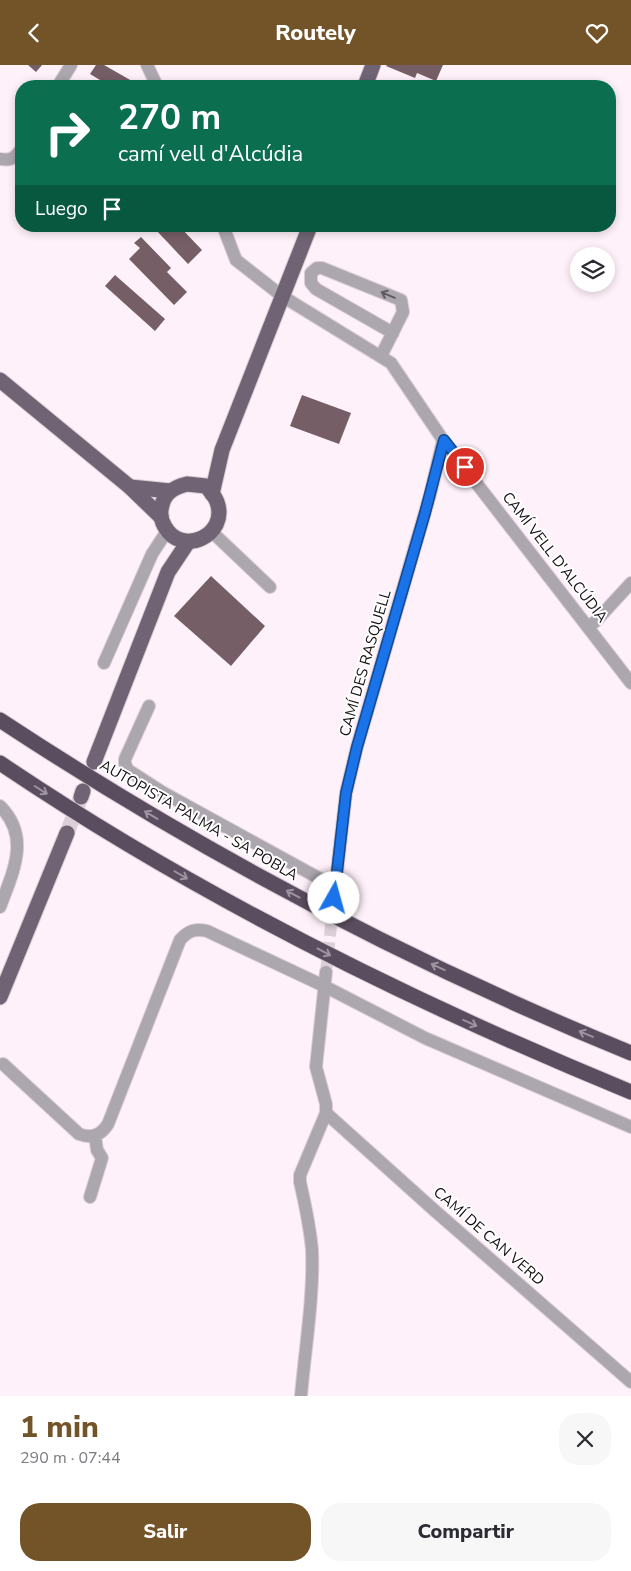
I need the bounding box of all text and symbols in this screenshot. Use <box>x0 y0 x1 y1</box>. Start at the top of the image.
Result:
text: Routely <box>275 18 356 48</box>
icon: back <box>20 19 48 47</box>
icon: heart <box>583 19 611 47</box>
text: 270 m <box>118 94 221 141</box>
icon: right <box>35 100 100 165</box>
text: camí vell d'Alcúdia <box>118 139 303 169</box>
icon: arrive <box>98 195 126 223</box>
text: Luego <box>35 196 88 222</box>
map controls <box>570 247 615 292</box>
button: layers <box>570 247 615 292</box>
one-way arrow <box>381 290 396 299</box>
pin <box>444 446 486 488</box>
icon: arrive <box>451 453 479 481</box>
street label: CAMÍ VELL D'ALCÚDIA <box>498 487 613 626</box>
street label: CAMÍ DES RASQUELL <box>335 587 395 739</box>
street label: AUTOPISTA PALMA - SA POBLA <box>96 755 302 885</box>
one-way arrow <box>33 785 47 795</box>
one-way arrow <box>144 809 158 819</box>
one-way arrow <box>174 870 189 880</box>
position arrow <box>307 871 359 923</box>
one-way arrow <box>285 889 300 899</box>
one-way arrow <box>316 948 331 958</box>
one-way arrow <box>431 962 446 972</box>
one-way arrow <box>463 1018 478 1028</box>
one-way arrow <box>579 1028 594 1038</box>
street label: CAMÍ DE CAN VERD <box>429 1182 549 1290</box>
text: 1 min <box>20 1407 99 1448</box>
button: close <box>559 1413 611 1465</box>
text: 290 m · 07:44 <box>20 1447 121 1469</box>
button: Salir <box>20 1503 311 1561</box>
button: Compartir <box>321 1503 611 1561</box>

